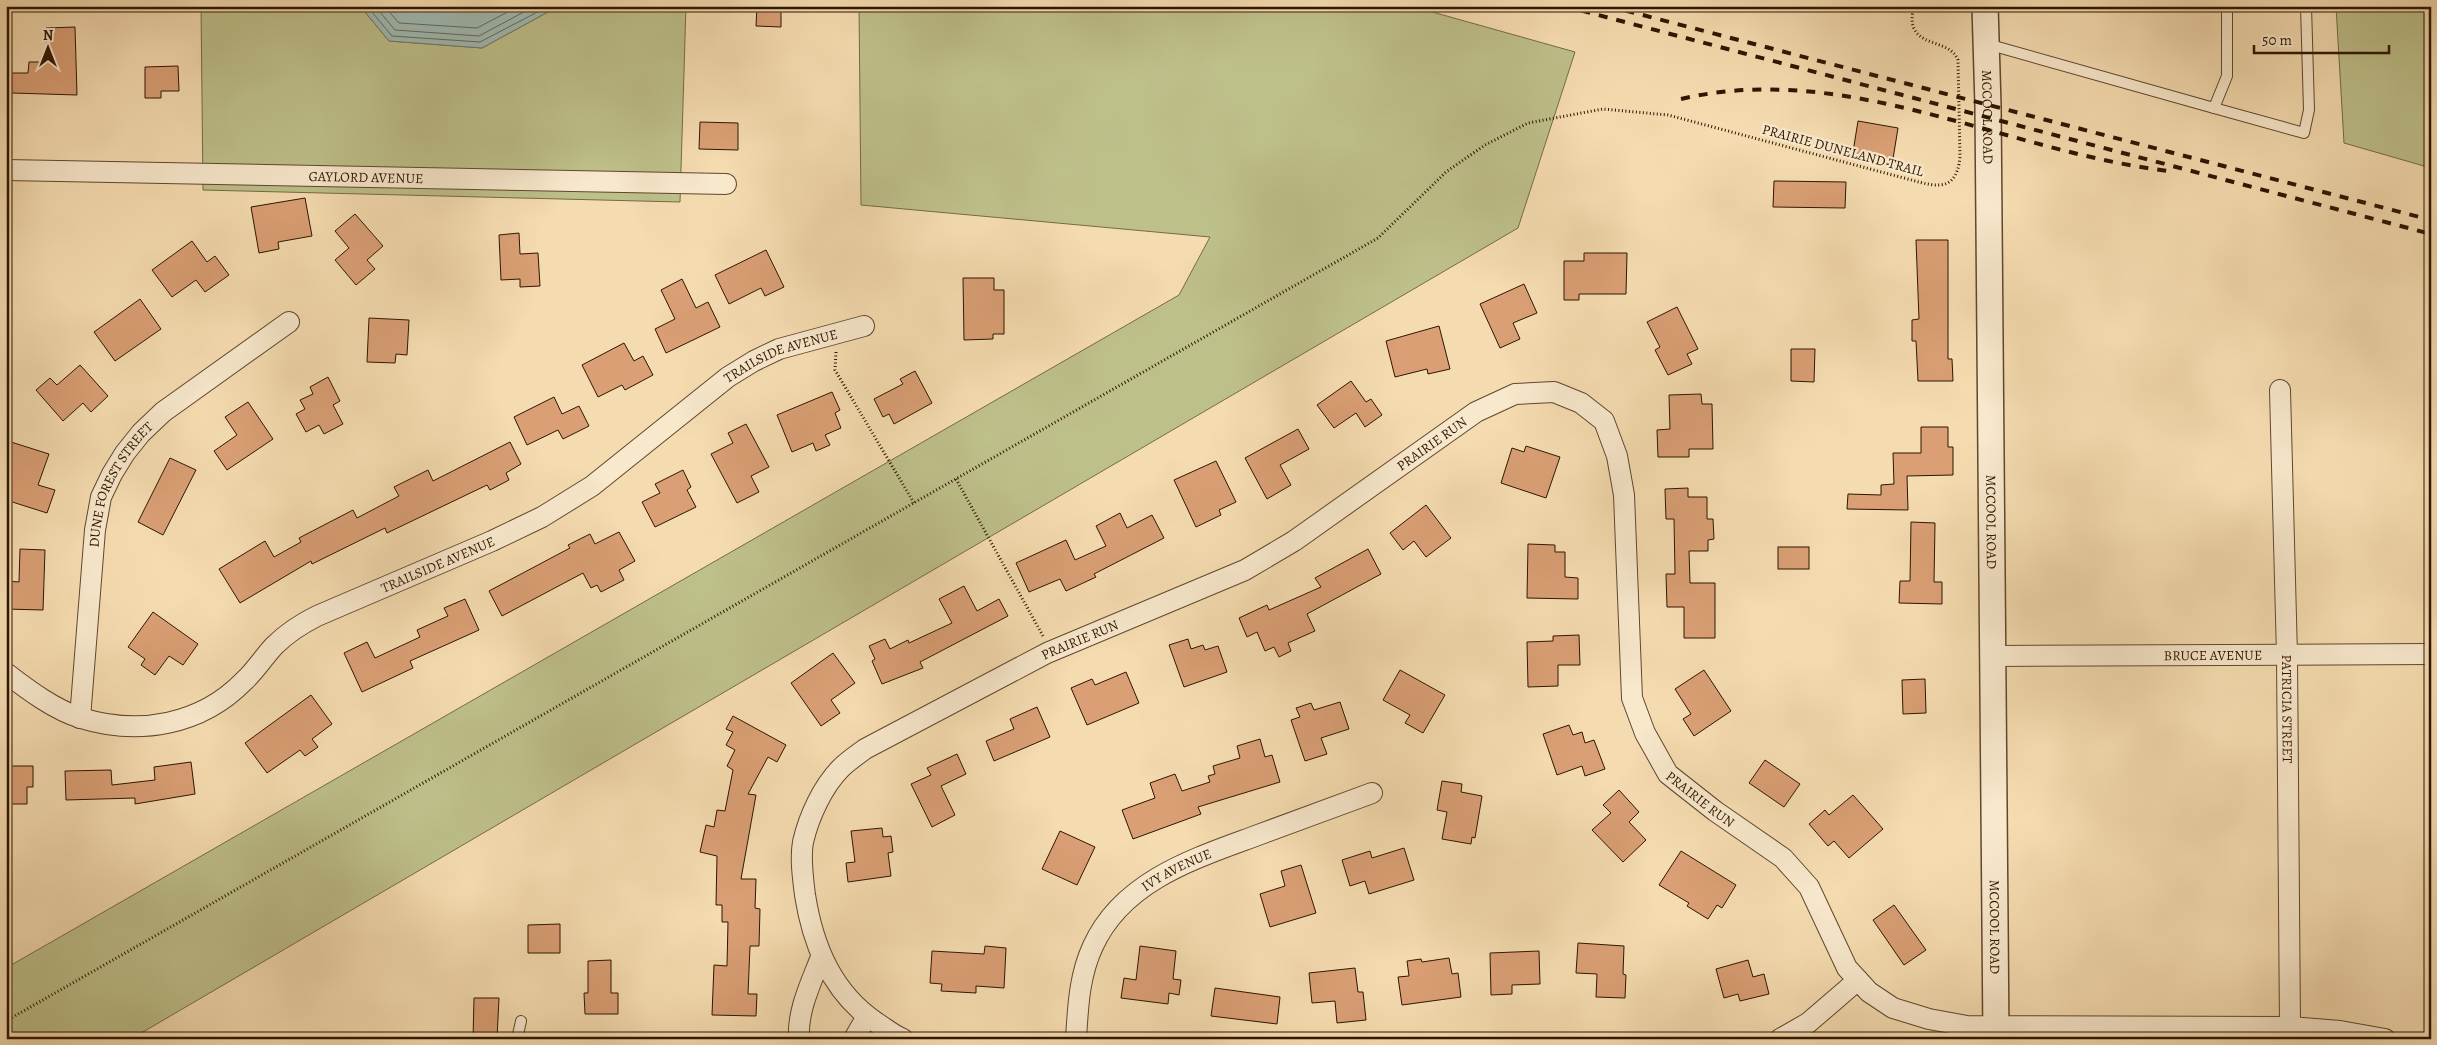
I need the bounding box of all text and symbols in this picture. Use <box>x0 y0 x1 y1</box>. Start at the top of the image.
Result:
north arrow <box>22 22 72 72</box>
scale bar <box>2254 22 2390 54</box>
text: N <box>43 26 53 45</box>
text: 50 m <box>2262 30 2292 50</box>
street label: MCCOOL ROAD <box>1977 70 1997 164</box>
street label: PRAIRIE DUNELAND TRAIL <box>1760 120 1927 181</box>
street label: GAYLORD AVENUE <box>308 167 424 188</box>
street label: TRAILSIDE AVENUE <box>720 325 840 387</box>
street label: PRAIRIE RUN <box>1393 412 1471 475</box>
street label: DUNE FOREST STREET <box>85 417 158 548</box>
street label: MCCOOL ROAD <box>1981 475 2001 569</box>
street label: TRAILSIDE AVENUE <box>378 532 498 598</box>
street label: PRAIRIE RUN <box>1038 615 1121 665</box>
street label: BRUCE AVENUE <box>2164 646 2262 665</box>
street label: PATRICIA STREET <box>2277 654 2297 764</box>
street label: PRAIRIE RUN <box>1662 767 1738 832</box>
street label: IVY AVENUE <box>1137 844 1214 896</box>
street label: MCCOOL ROAD <box>1985 880 2004 974</box>

